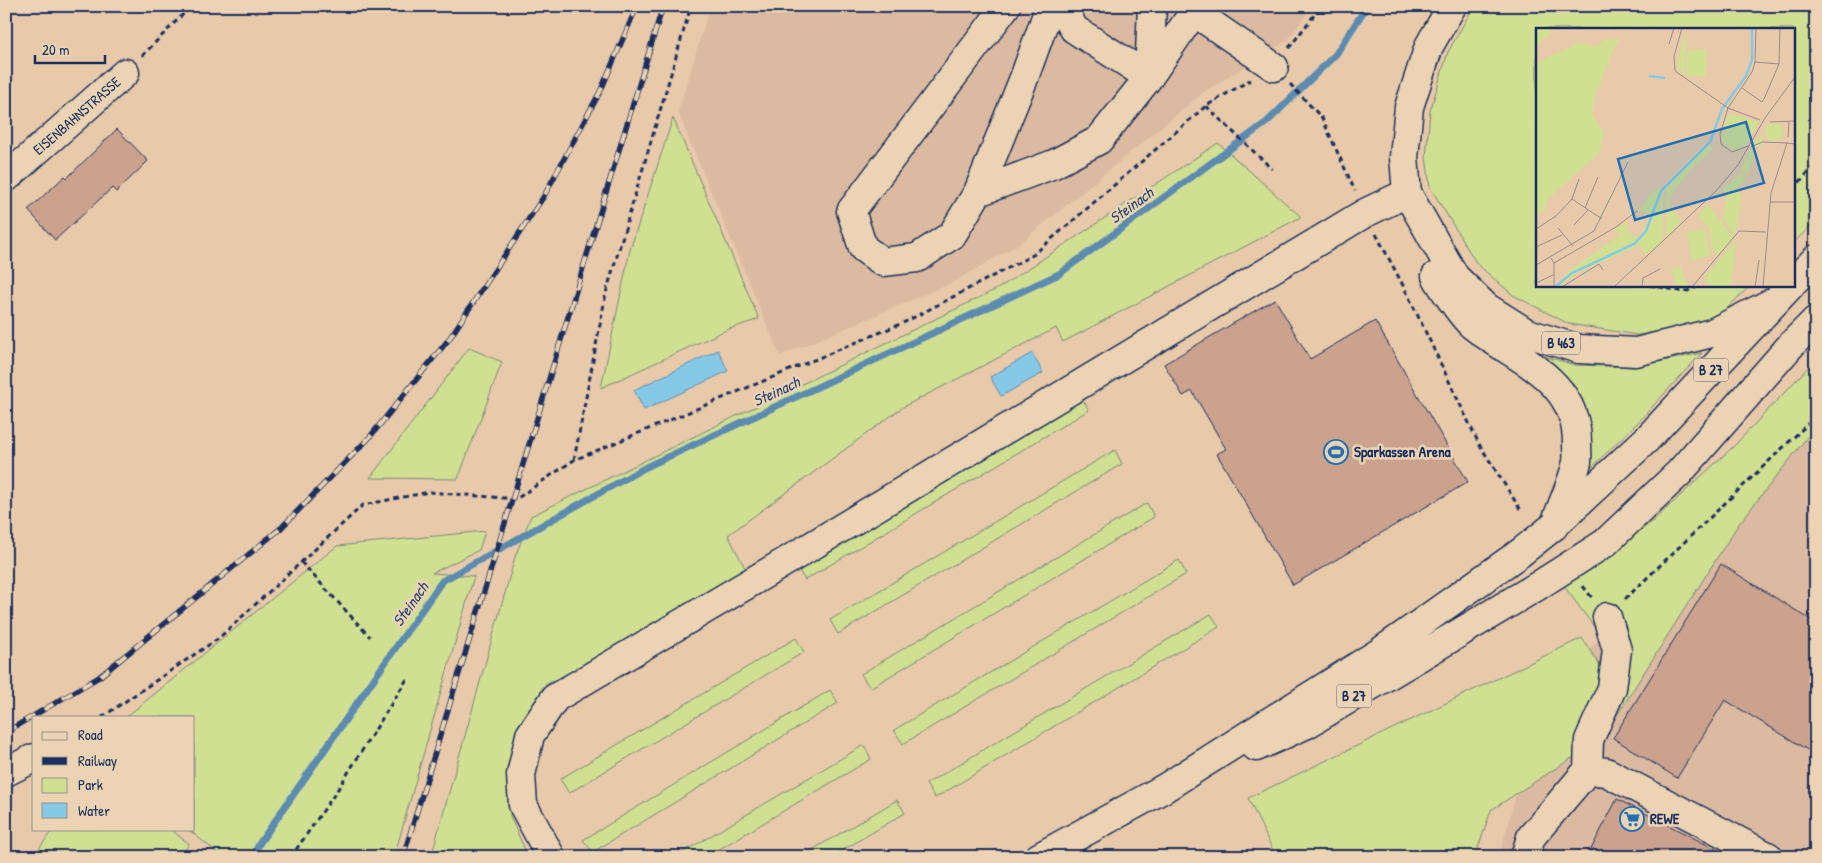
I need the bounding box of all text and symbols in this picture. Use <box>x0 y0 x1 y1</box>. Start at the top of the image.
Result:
inset map <box>1536 28 1794 286</box>
scale bar <box>35 32 105 64</box>
text: 20 m <box>42 39 69 60</box>
street label: EISENBAHNSTRASSE <box>28 71 125 160</box>
water label: Steinach <box>1105 181 1158 228</box>
road number: B 463 <box>1542 332 1580 354</box>
road number: B 27 <box>1694 358 1728 382</box>
water label: Steinach <box>749 370 804 411</box>
sports icon: Sparkassen Arena <box>1323 439 1349 465</box>
place label: Sparkassen Arena <box>1354 441 1451 463</box>
water label: Steinach <box>387 576 434 630</box>
road number: B 27 <box>1336 684 1372 708</box>
legend <box>32 716 195 830</box>
text: Road <box>78 724 103 745</box>
text: Railway <box>78 750 117 771</box>
text: Park <box>78 774 103 795</box>
text: Water <box>78 800 110 821</box>
supermarket icon: REWE <box>1619 806 1645 832</box>
place label: REWE <box>1650 808 1680 829</box>

